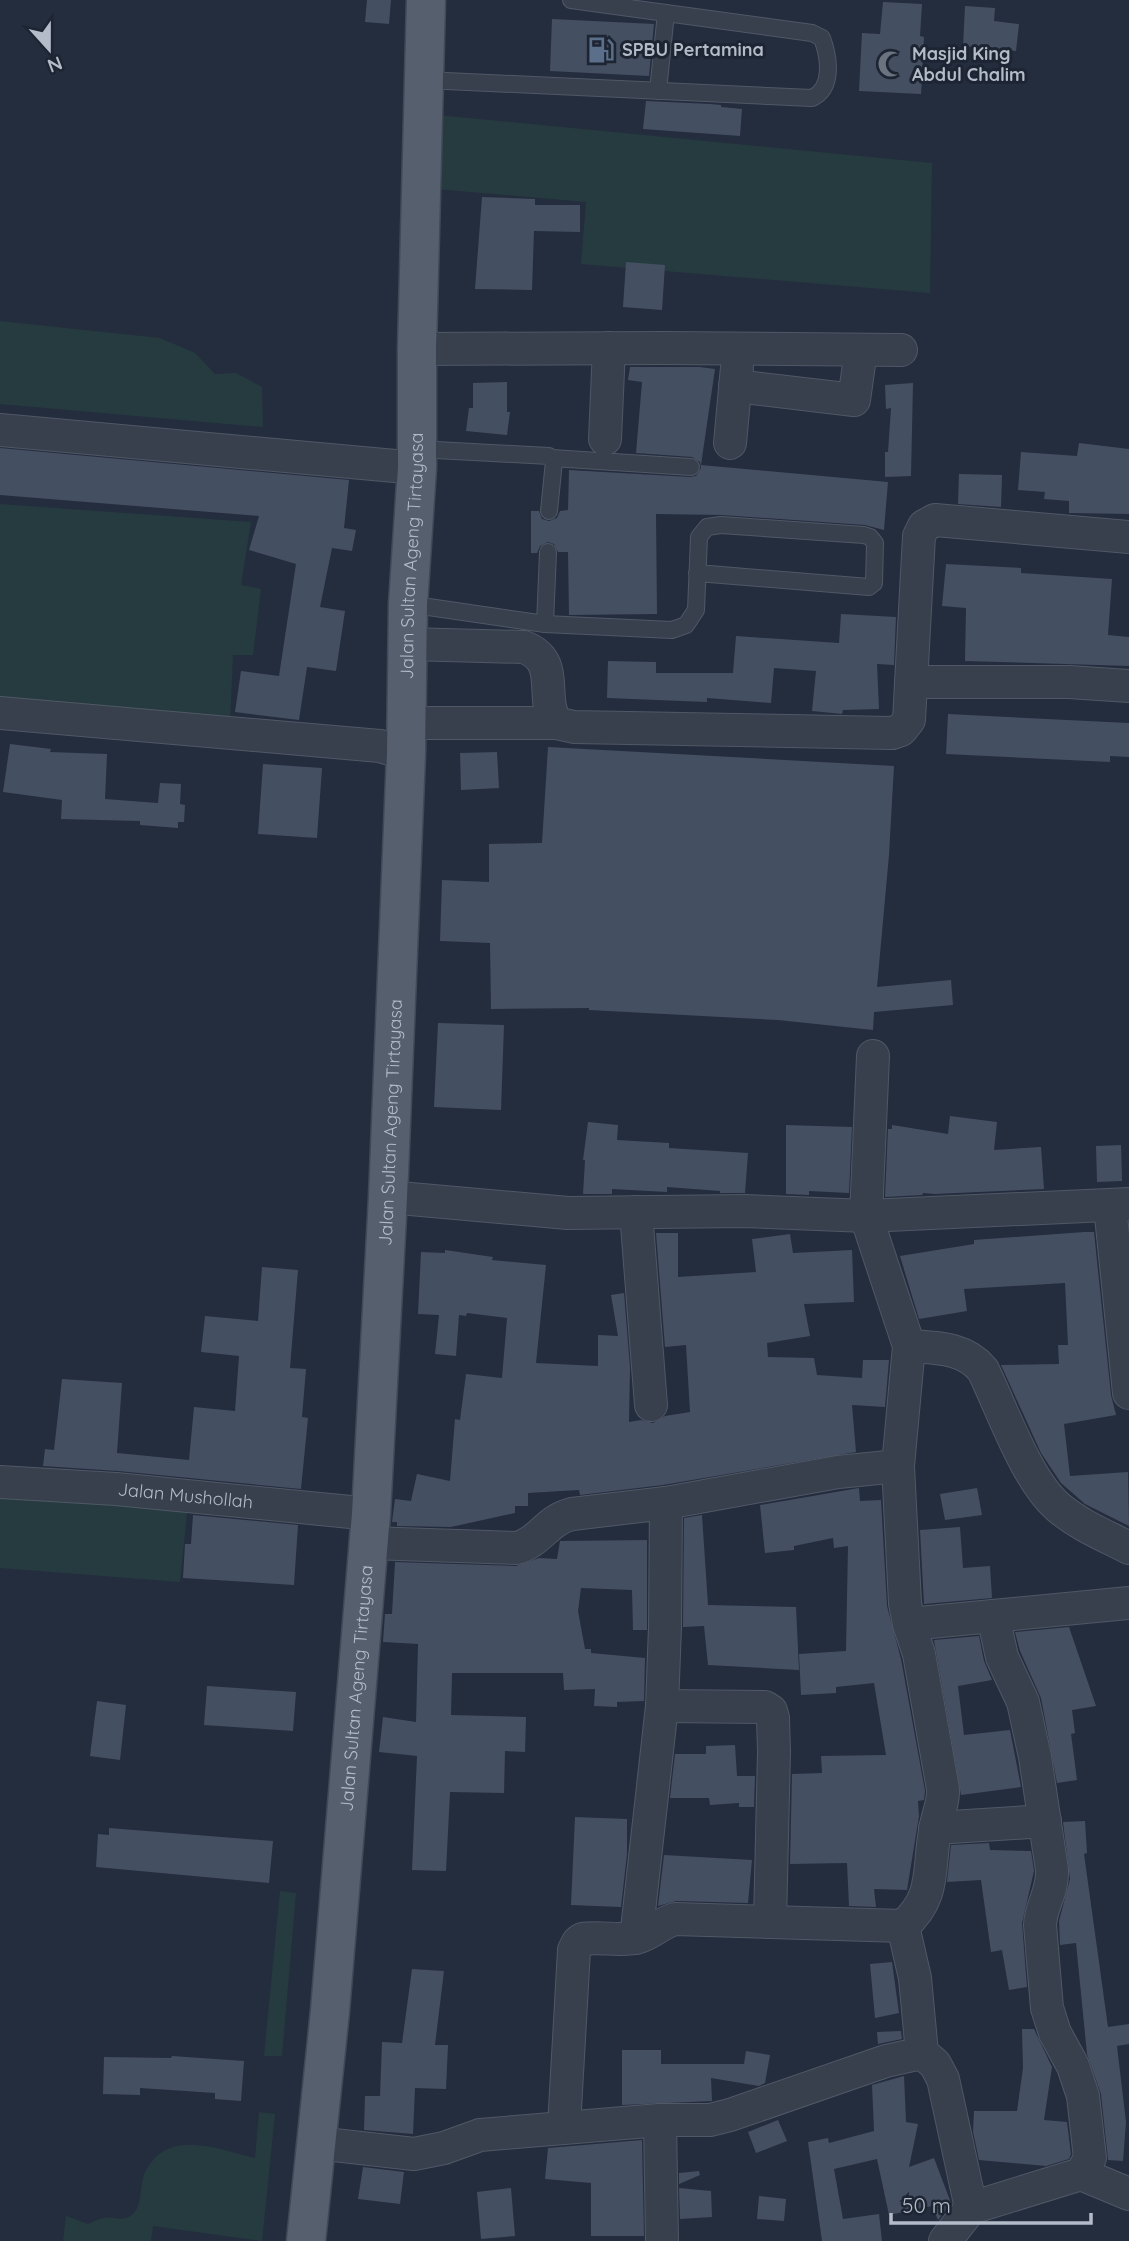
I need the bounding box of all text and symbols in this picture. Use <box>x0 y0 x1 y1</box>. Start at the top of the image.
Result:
north arrow <box>14 14 84 84</box>
fuel station icon: SPBU Pertamina <box>586 35 616 65</box>
place label: SPBU Pertamina <box>622 38 764 61</box>
place label: Masjid King Abdul Chalim <box>912 42 1026 86</box>
mosque icon: Masjid King Abdul Chalim <box>876 49 906 79</box>
text: N <box>44 51 66 79</box>
street label: Jalan Sultan Ageng Tirtayasa <box>395 433 428 679</box>
street label: Jalan Sultan Ageng Tirtayasa <box>373 999 407 1246</box>
street label: Jalan Mushollah <box>117 1477 254 1513</box>
street label: Jalan Sultan Ageng Tirtayasa <box>335 1564 378 1812</box>
scale bar <box>891 2182 1090 2226</box>
text: 50 m <box>902 2192 951 2218</box>

